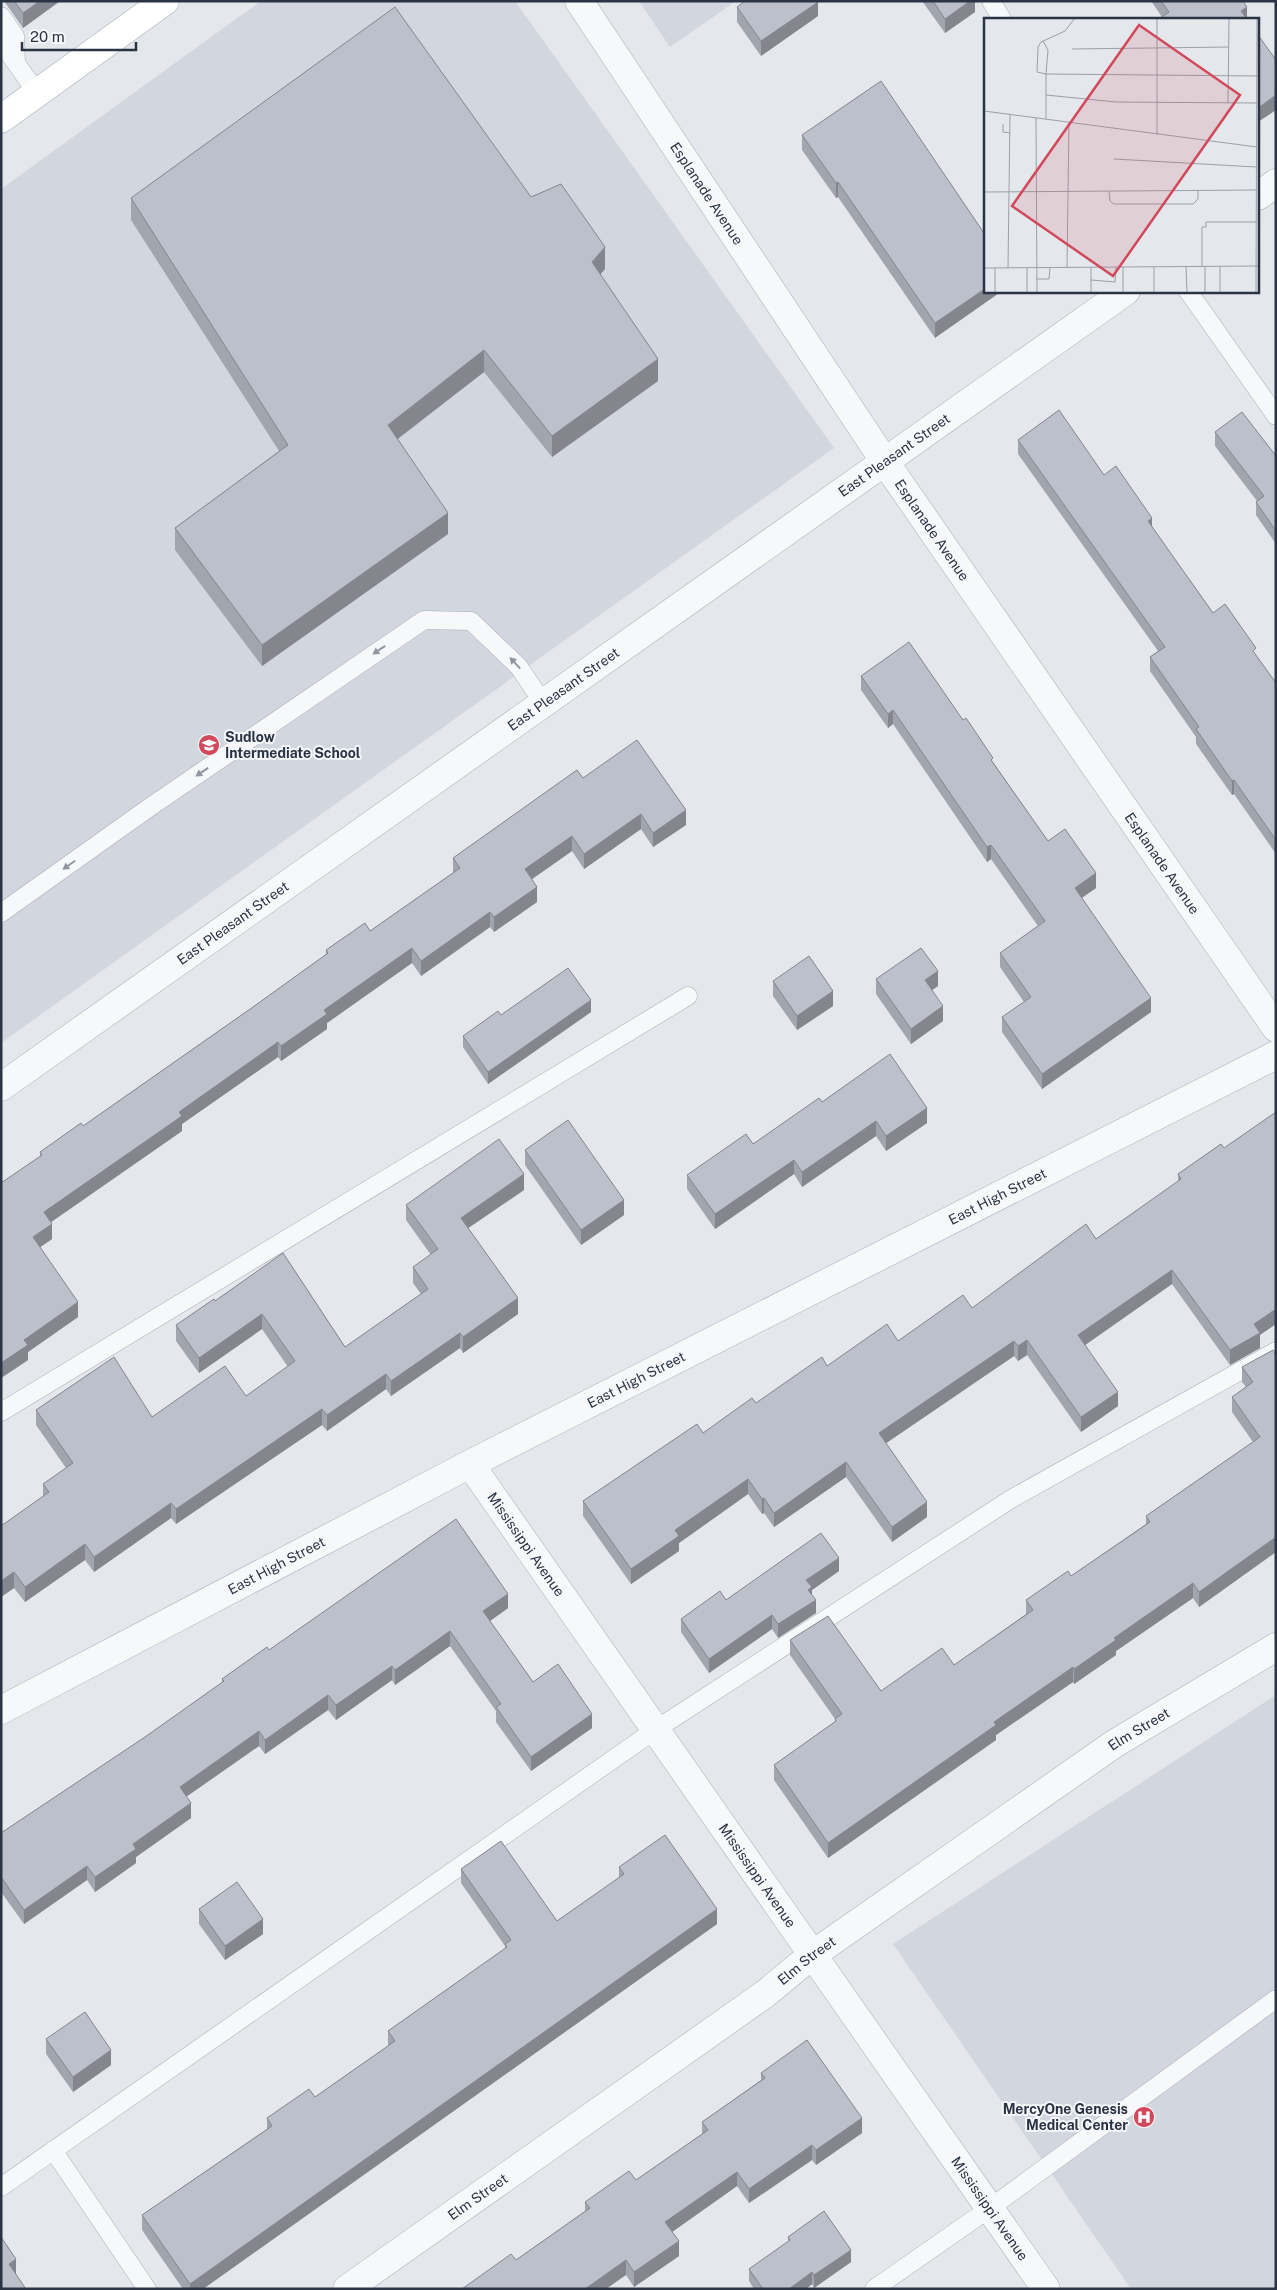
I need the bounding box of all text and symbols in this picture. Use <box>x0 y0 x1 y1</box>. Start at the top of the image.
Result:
inset map <box>984 18 1260 292</box>
scale bar <box>22 20 136 52</box>
text: 20 m <box>30 28 65 45</box>
street label: Esplanade Avenue <box>667 139 746 248</box>
street label: East Pleasant Street <box>835 410 953 500</box>
street label: Esplanade Avenue <box>891 476 973 584</box>
street label: East Pleasant Street <box>505 644 622 734</box>
one-way arrow <box>372 645 386 655</box>
one-way arrow <box>509 658 521 670</box>
place label: Sudlow Intermediate School <box>225 729 361 761</box>
school or university icon: Sudlow Intermediate School <box>197 733 221 757</box>
one-way arrow <box>195 767 208 777</box>
street label: Esplanade Avenue <box>1122 810 1203 917</box>
one-way arrow <box>62 860 75 870</box>
street label: East Pleasant Street <box>174 878 292 968</box>
street label: East High Street <box>946 1165 1049 1228</box>
street label: East High Street <box>585 1348 688 1411</box>
street label: Mississippi Avenue <box>484 1489 568 1599</box>
street label: East High Street <box>225 1534 328 1598</box>
street label: Elm Street <box>1105 1705 1173 1754</box>
street label: Mississippi Avenue <box>716 1821 799 1931</box>
street label: Elm Street <box>774 1933 839 1988</box>
place label: MercyOne Genesis Medical Center <box>1003 2101 1128 2133</box>
hospital icon: MercyOne Genesis Medical Center <box>1132 2105 1156 2129</box>
street label: Mississippi Avenue <box>948 2154 1032 2264</box>
street label: Elm Street <box>445 2170 511 2223</box>

